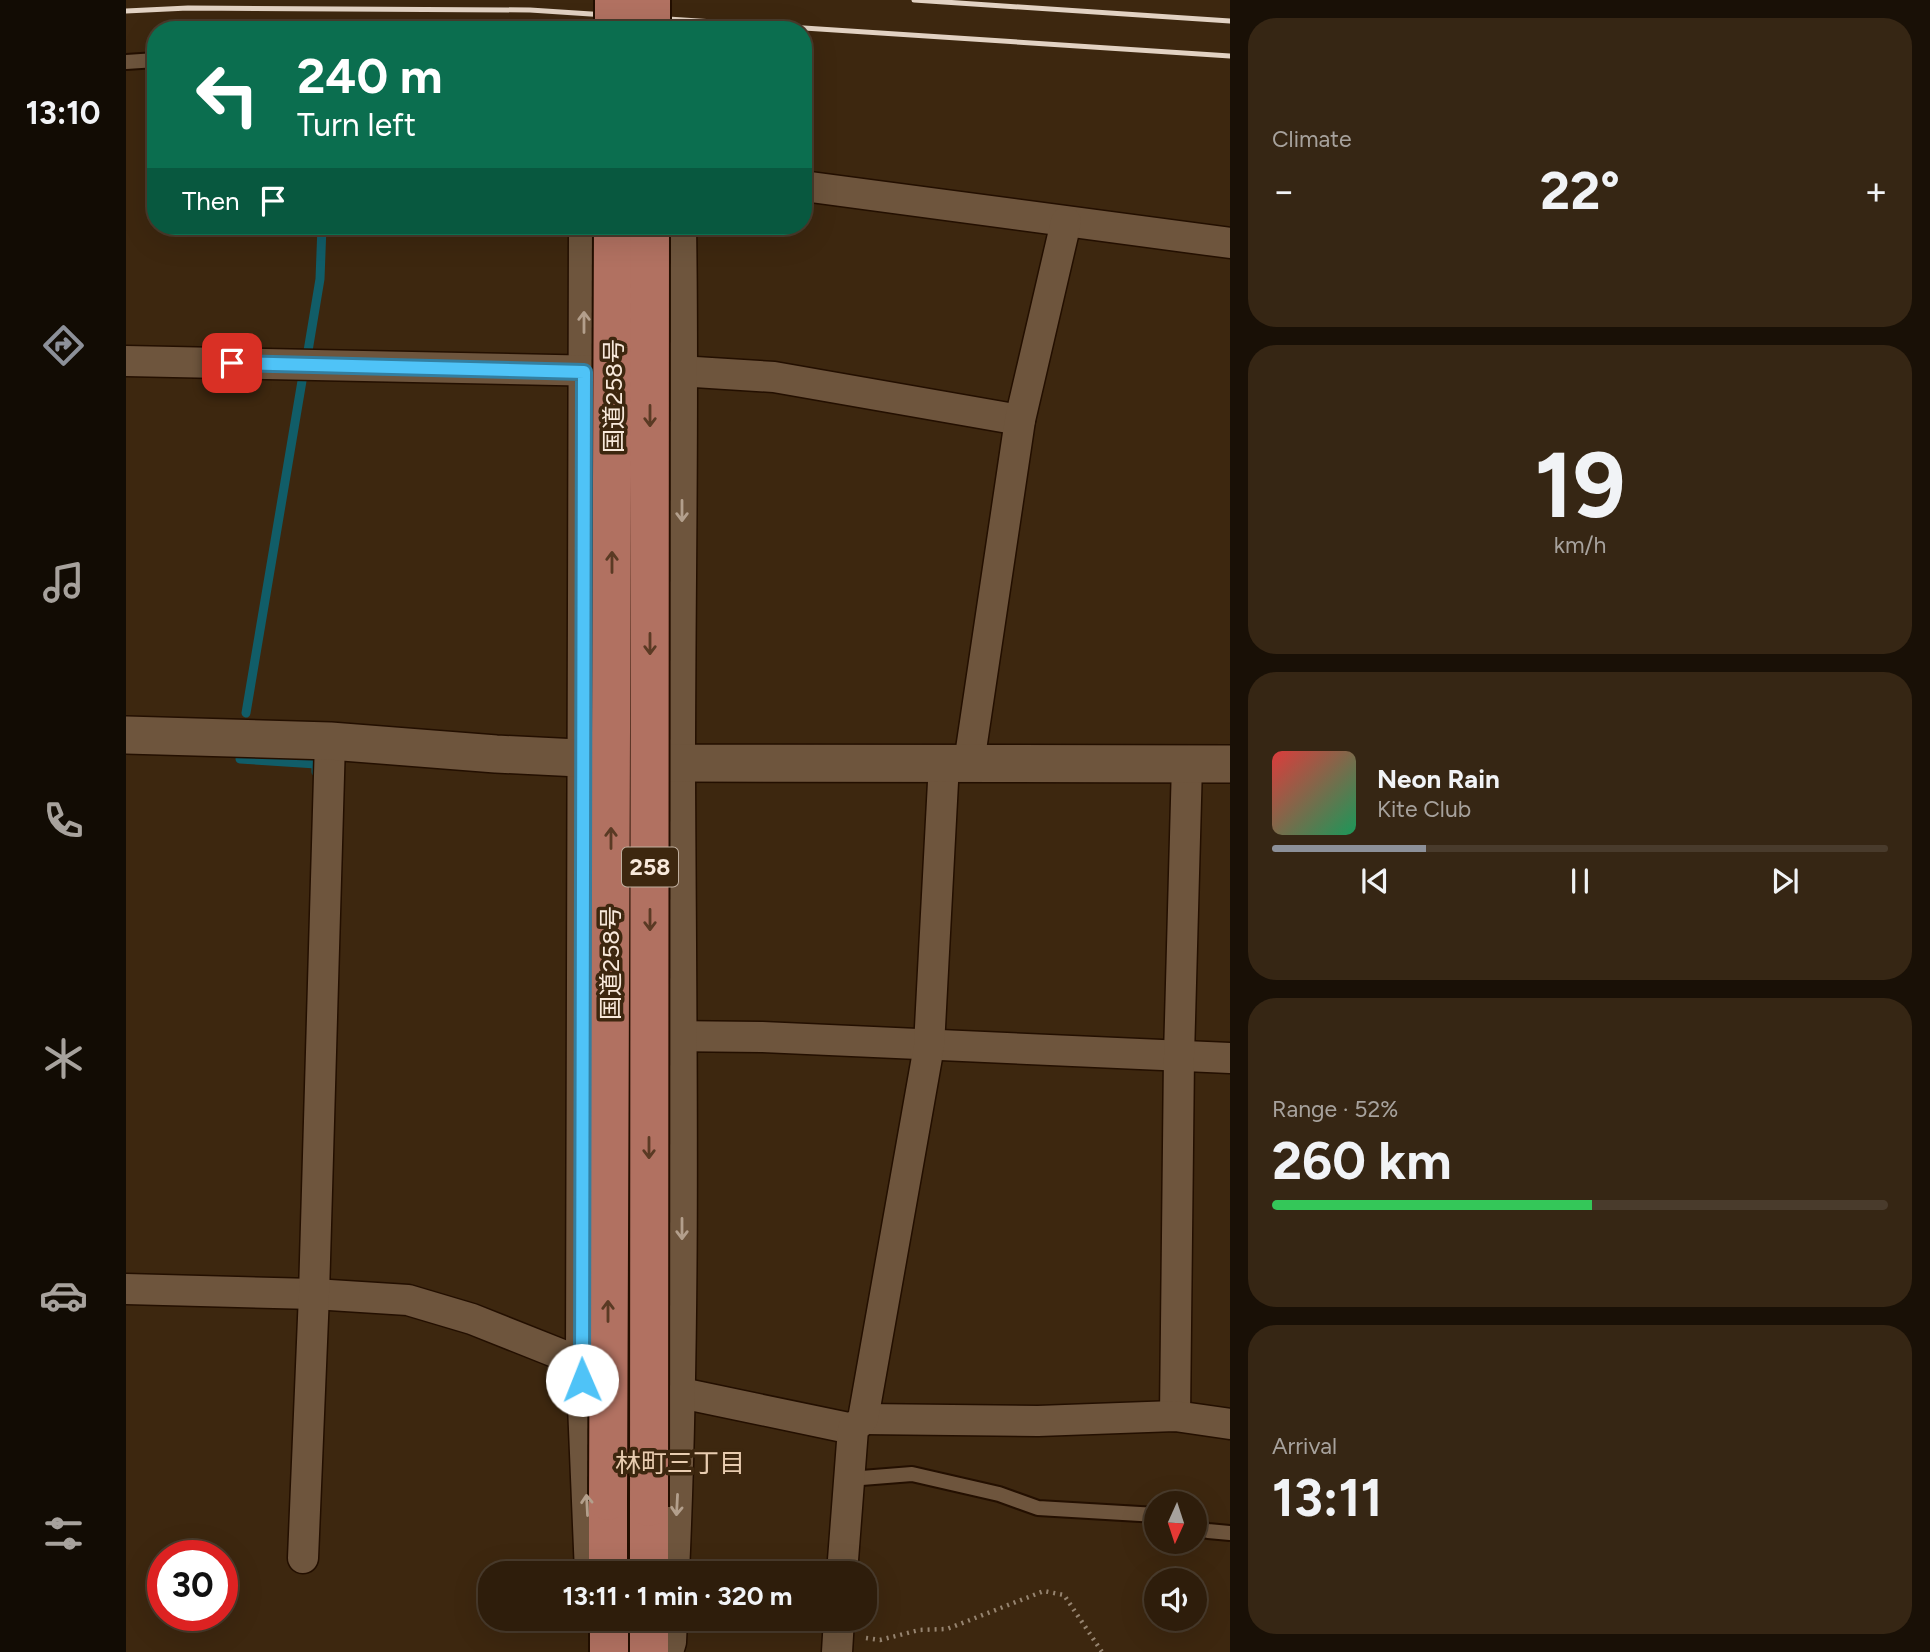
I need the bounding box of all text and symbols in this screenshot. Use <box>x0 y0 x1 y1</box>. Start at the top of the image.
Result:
text: 240 m <box>297 46 443 105</box>
icon: left <box>182 49 273 140</box>
text: 13:10 <box>25 94 101 132</box>
text: Turn left <box>297 106 416 144</box>
text: Climate <box>1272 125 1351 153</box>
text: 22° <box>1540 160 1620 222</box>
text: − <box>1272 168 1296 214</box>
text: + <box>1864 168 1888 214</box>
icon: arrive <box>254 182 292 220</box>
text: Then <box>182 185 240 217</box>
one-way arrow <box>577 311 591 334</box>
icon: directions <box>39 321 88 370</box>
pin <box>202 333 262 393</box>
street label: 国道258号 <box>599 339 628 453</box>
icon: arrive <box>213 344 251 382</box>
one-way arrow <box>643 405 657 428</box>
text: 19 <box>1534 431 1626 540</box>
one-way arrow <box>675 500 689 523</box>
text: km/h <box>1554 531 1606 559</box>
one-way arrow <box>605 550 619 573</box>
icon: music <box>39 558 88 607</box>
one-way arrow <box>643 632 657 655</box>
text: Neon Rain <box>1377 763 1500 795</box>
text: Kite Club <box>1377 795 1471 823</box>
icon: phone <box>39 796 88 845</box>
one-way arrow <box>604 827 618 850</box>
road number: 258 <box>622 848 678 887</box>
icon: previous <box>1356 862 1394 900</box>
icon: pause <box>1561 862 1599 900</box>
icon: next <box>1766 862 1804 900</box>
street label: 国道258号 <box>596 906 625 1020</box>
one-way arrow <box>643 909 657 932</box>
icon: climate <box>39 1034 88 1083</box>
text: Range · 52% <box>1272 1095 1398 1123</box>
text: 260 km <box>1272 1130 1452 1192</box>
one-way arrow <box>642 1136 656 1159</box>
one-way arrow <box>675 1217 689 1240</box>
icon: car <box>39 1271 88 1320</box>
one-way arrow <box>601 1299 615 1322</box>
position arrow <box>545 1343 619 1417</box>
text: Arrival <box>1272 1432 1337 1460</box>
district label: 林町三丁目 <box>615 1447 745 1479</box>
text: 13:11 <box>1272 1467 1382 1529</box>
north arrow <box>1144 1491 1208 1554</box>
map controls <box>1144 1491 1207 1631</box>
one-way arrow <box>580 1494 593 1517</box>
one-way arrow <box>670 1494 683 1517</box>
icon: filters <box>39 1509 88 1558</box>
speed limit sign: 30 <box>147 1540 238 1631</box>
button: sound <box>1144 1568 1207 1631</box>
text: 13:11 · 1 min · 320 m <box>562 1580 793 1612</box>

